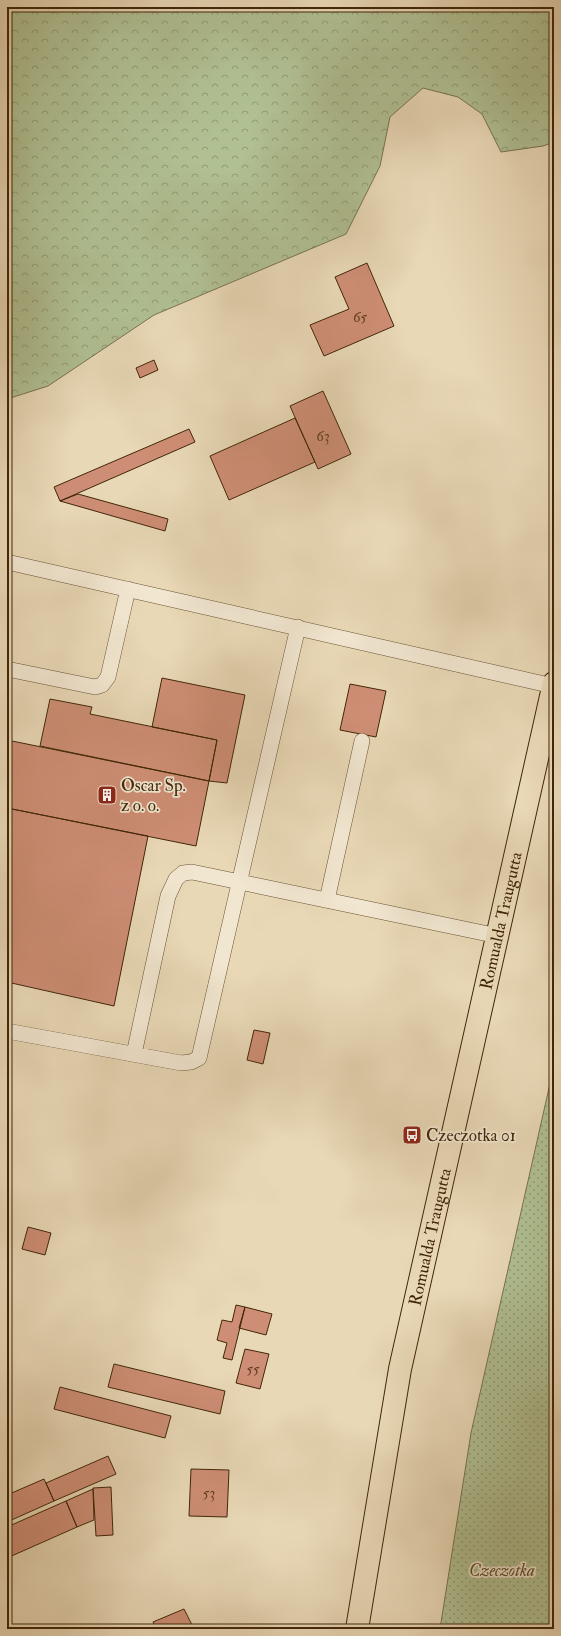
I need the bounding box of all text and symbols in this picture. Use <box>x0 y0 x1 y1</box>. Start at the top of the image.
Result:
house number: 65 <box>353 308 367 327</box>
house number: 63 <box>316 427 330 446</box>
place label: Oscar Sp. z o. o. <box>121 775 186 816</box>
building icon: Oscar Sp. z o. o. <box>96 784 118 806</box>
street label: Romualda Traugutta <box>475 849 526 992</box>
bus stop icon: Czeczotka 01 <box>401 1124 423 1146</box>
place label: Czeczotka 01 <box>426 1125 516 1146</box>
street label: Romualda Traugutta <box>404 1165 456 1308</box>
house number: 55 <box>246 1360 260 1379</box>
house number: 53 <box>203 1484 215 1503</box>
park label: Czeczotka <box>469 1560 535 1581</box>

